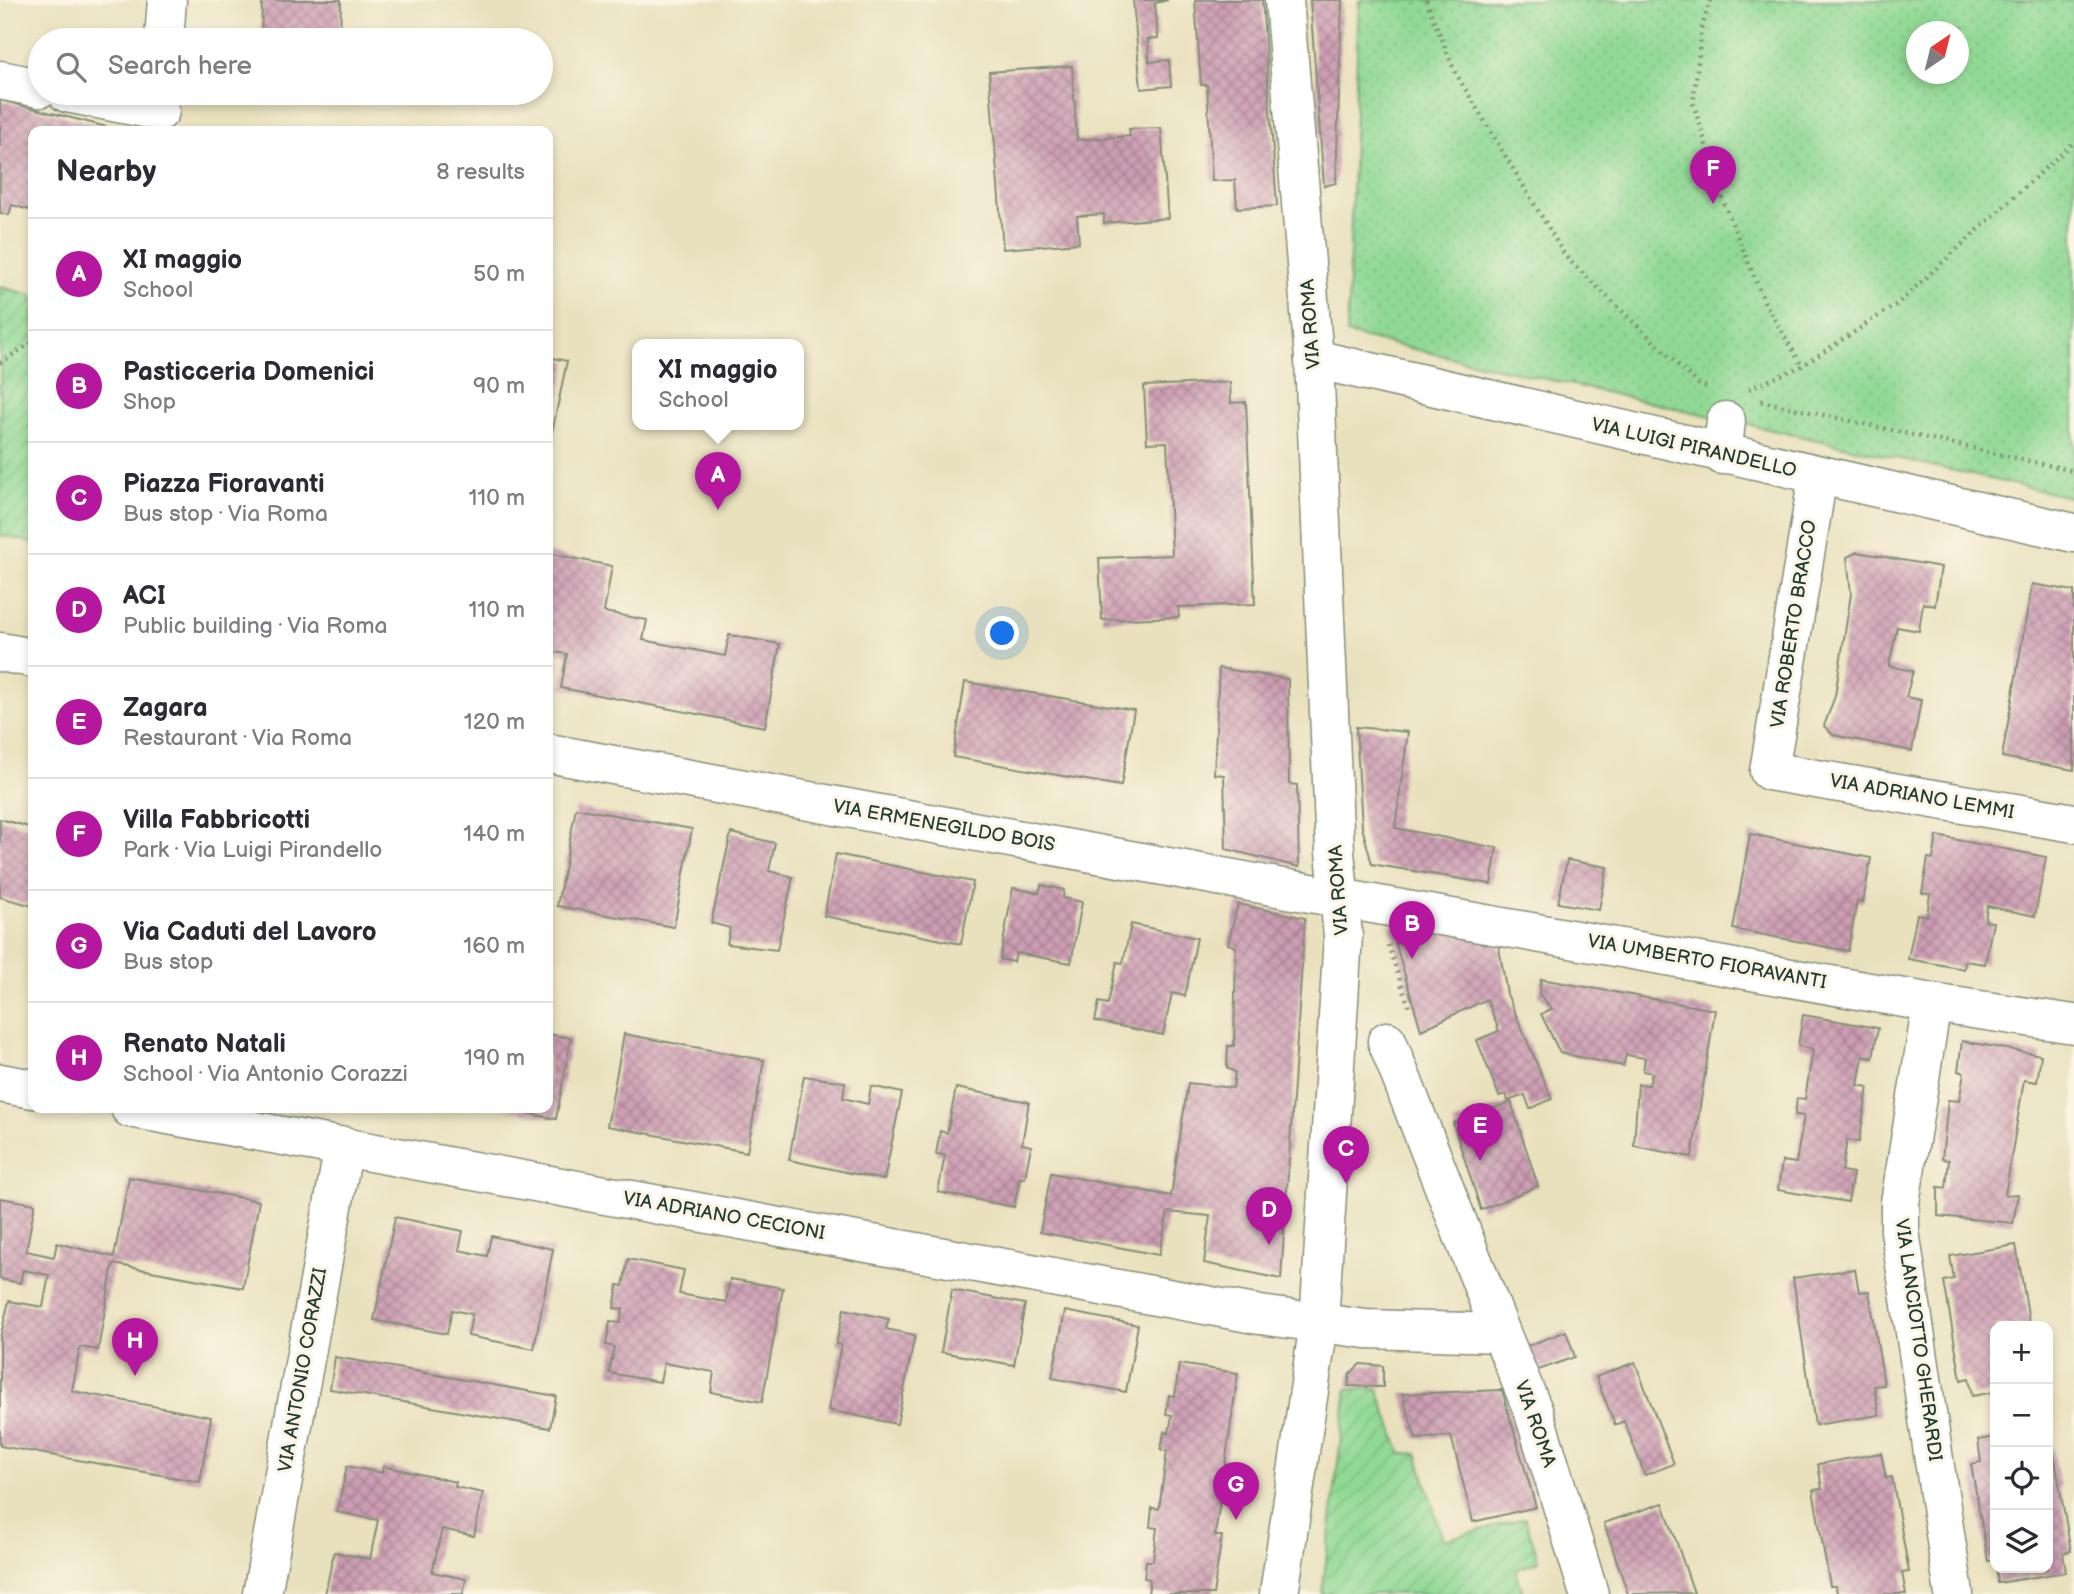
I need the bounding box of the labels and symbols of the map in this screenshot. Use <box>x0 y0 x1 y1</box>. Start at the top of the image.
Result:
north arrow <box>1906 21 1969 84</box>
pin: F <box>1690 146 1736 204</box>
street label: VIA ROMA <box>1296 278 1326 370</box>
street label: VIA LUIGI PIRANDELLO <box>1589 413 1799 483</box>
pin: A <box>695 452 741 510</box>
street label: VIA ROBERTO BRACCO <box>1766 518 1822 730</box>
your location <box>985 616 1019 650</box>
street label: VIA ADRIANO LEMMI <box>1828 769 2016 825</box>
street label: VIA ERMENEGILDO BOIS <box>831 795 1057 857</box>
street label: VIA ROMA <box>1324 844 1354 936</box>
pin: B <box>1389 901 1435 959</box>
street label: VIA UMBERTO FIORAVANTI <box>1586 930 1828 994</box>
pin: E <box>1457 1103 1503 1161</box>
pin: C <box>1323 1126 1369 1184</box>
street label: VIA ADRIANO CECIONI <box>621 1187 827 1245</box>
pin: D <box>1246 1187 1292 1245</box>
street label: VIA LANCIOTTO GHERARDI <box>1890 1217 1946 1463</box>
street label: VIA ANTONIO CORAZZI <box>274 1266 332 1474</box>
pin: H <box>112 1318 158 1376</box>
street label: VIA ROMA <box>1509 1378 1561 1471</box>
pin: G <box>1213 1462 1259 1520</box>

